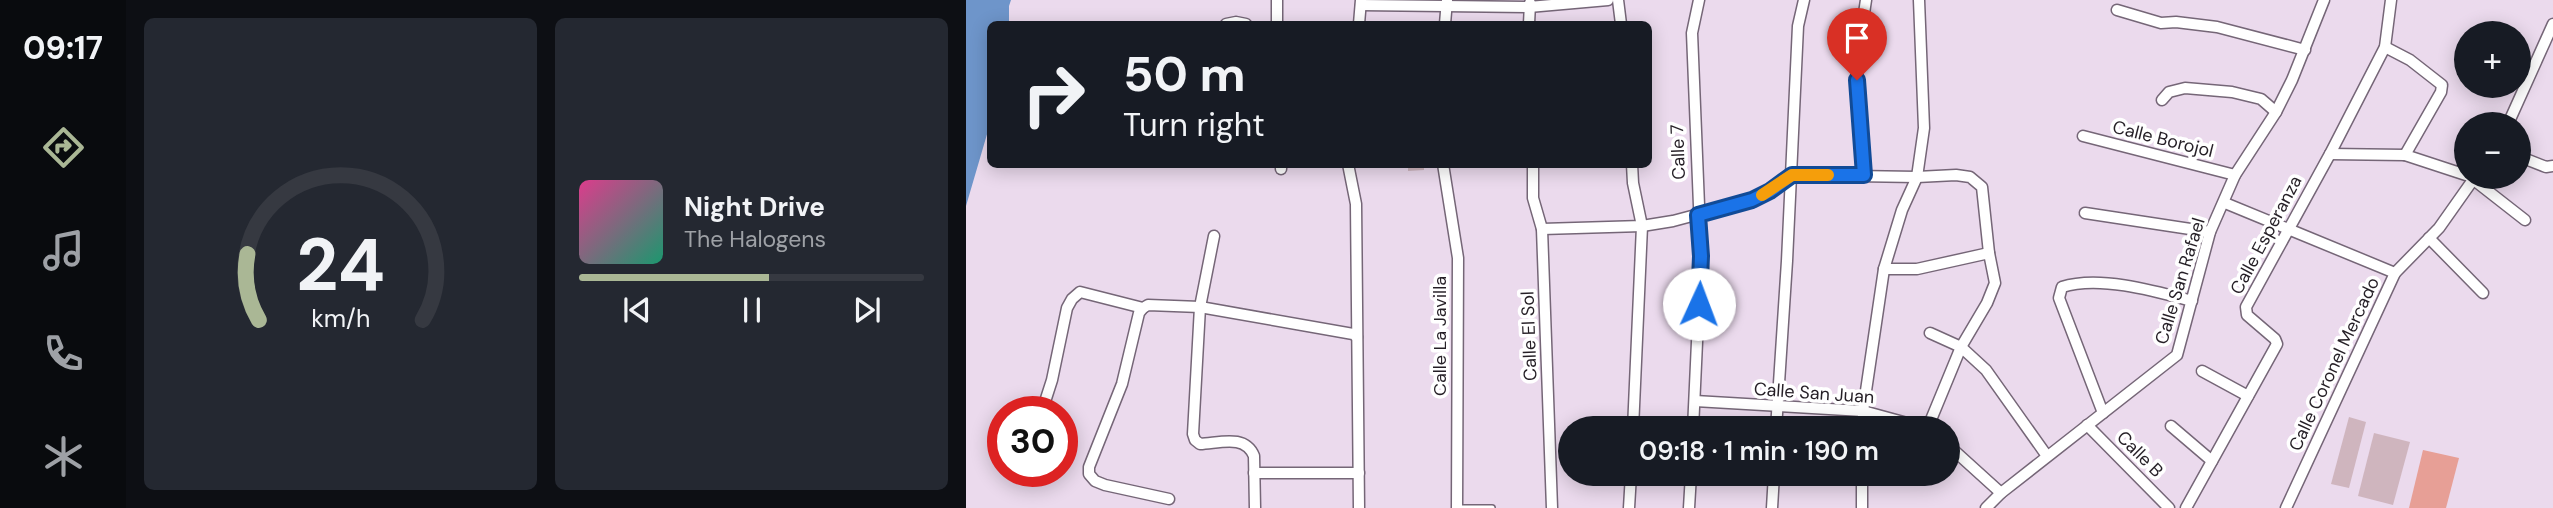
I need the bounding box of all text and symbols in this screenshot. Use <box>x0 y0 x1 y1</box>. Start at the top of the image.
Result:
pin <box>1827 8 1887 80</box>
icon: arrive <box>1838 19 1876 57</box>
map controls <box>2454 21 2531 189</box>
button: + <box>2454 21 2531 98</box>
text: 09:17 <box>23 27 103 69</box>
text: 50 m <box>1123 42 1246 106</box>
icon: right <box>1008 49 1099 140</box>
text: Turn right <box>1123 104 1265 146</box>
button: − <box>2454 112 2531 189</box>
street label: Calle Borojol <box>2110 115 2216 163</box>
icon: directions <box>39 123 88 172</box>
street label: Calle 7 <box>1665 124 1691 180</box>
street label: Calle Esperanza <box>2225 171 2307 299</box>
text: Night Drive <box>684 190 825 224</box>
street label: Calle San Rafael <box>2149 215 2211 347</box>
text: 24 <box>296 218 385 313</box>
text: The Halogens <box>684 224 826 254</box>
icon: music <box>39 226 88 275</box>
position arrow <box>1662 267 1736 341</box>
street label: Calle Coronel Mercado <box>2283 273 2385 455</box>
street label: Calle La Javilla <box>1428 276 1452 396</box>
icon: previous <box>618 291 656 329</box>
icon: pause <box>733 291 771 329</box>
icon: next <box>848 291 886 329</box>
street label: Calle El Sol <box>1515 291 1543 381</box>
text: km/h <box>311 302 370 335</box>
icon: phone <box>39 329 88 378</box>
street label: Calle San Juan <box>1753 377 1875 409</box>
speed limit sign: 30 <box>987 396 1078 487</box>
street label: Calle B <box>2112 426 2169 483</box>
icon: climate <box>39 432 88 481</box>
text: 09:18 · 1 min · 190 m <box>1639 434 1879 468</box>

